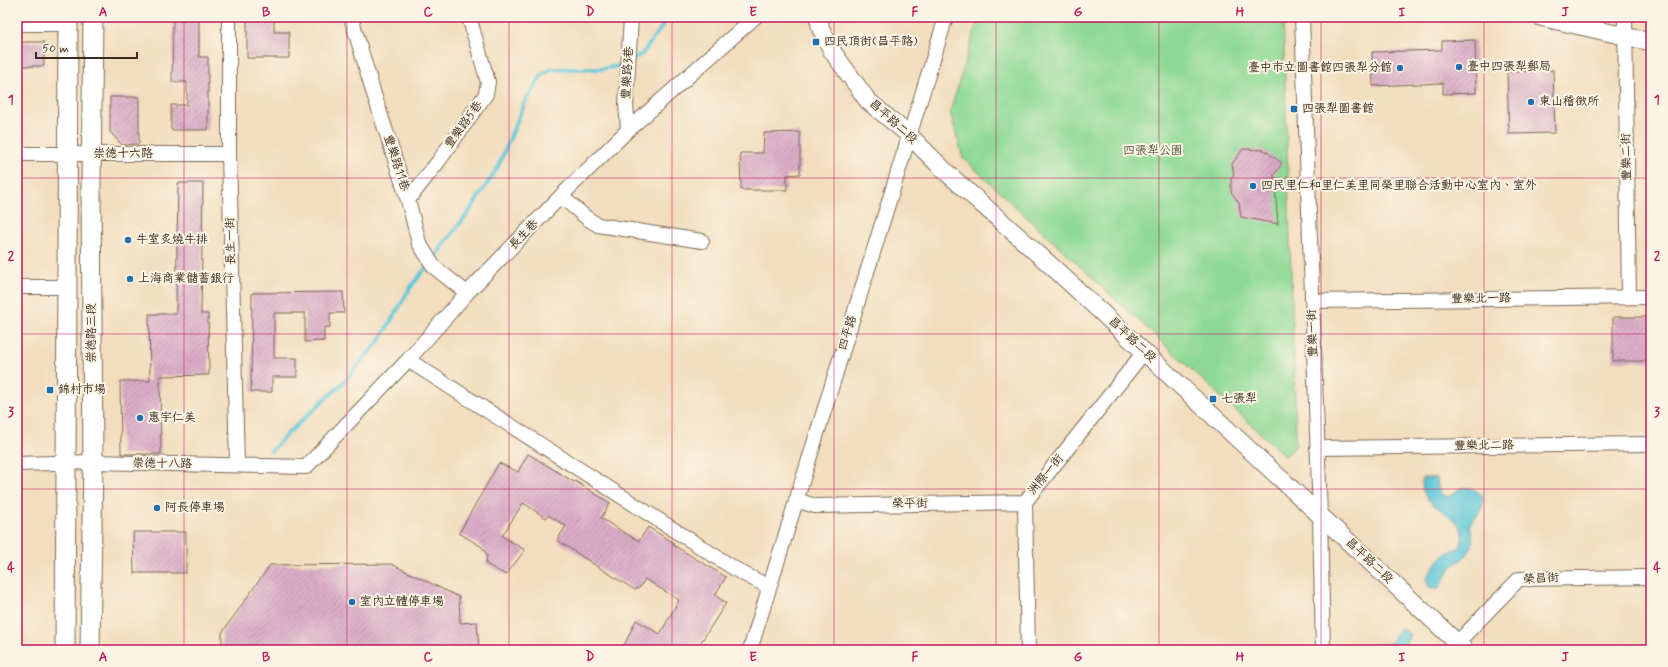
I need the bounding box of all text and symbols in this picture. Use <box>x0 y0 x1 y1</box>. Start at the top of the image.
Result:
text: A <box>99 4 107 21</box>
text: B <box>262 4 271 21</box>
text: C <box>423 4 433 21</box>
text: D <box>586 4 595 21</box>
text: E <box>749 4 757 21</box>
text: F <box>912 4 919 21</box>
text: G <box>1074 4 1083 21</box>
text: H <box>1236 4 1245 21</box>
text: I <box>1399 4 1406 21</box>
text: J <box>1561 4 1569 21</box>
scale bar <box>36 34 137 60</box>
place label: 四民頂街(昌平路) <box>824 34 918 50</box>
marker: 四民頂街(昌平路) <box>811 37 821 47</box>
text: 50 m <box>42 41 69 57</box>
street label: 豐樂路3巷 <box>619 46 637 100</box>
place label: 臺中四張犁郵局 <box>1467 59 1551 75</box>
place label: 臺中市立圖書館四張犁分館 <box>1248 60 1392 76</box>
marker: 臺中四張犁郵局 <box>1454 62 1464 72</box>
marker: 臺中市立圖書館四張犁分館 <box>1395 63 1405 73</box>
text: 1 <box>8 92 14 109</box>
text: 1 <box>1654 92 1660 109</box>
place label: 東山稽徵所 <box>1539 94 1600 110</box>
street label: 昌平路二段 <box>865 96 921 148</box>
marker: 東山稽徵所 <box>1526 97 1536 107</box>
street label: 豐樂路5巷 <box>441 98 487 152</box>
place label: 四張犁圖書館 <box>1302 101 1374 117</box>
marker: 四張犁圖書館 <box>1289 104 1299 114</box>
street label: 豐樂路11巷 <box>379 133 413 193</box>
street label: 豐樂二街 <box>1619 133 1635 181</box>
park label: 四張犁公園 <box>1123 143 1183 159</box>
street label: 崇德十六路 <box>93 146 153 162</box>
place label: 四民里仁和里仁美里同榮里聯合活動中心室內、室外 <box>1261 178 1537 194</box>
marker: 四民里仁和里仁美里同榮里聯合活動中心室內、室外 <box>1248 181 1258 191</box>
street label: 長生巷 <box>506 216 542 254</box>
street label: 長生一街 <box>223 217 239 265</box>
place label: 牛室炙燒牛排 <box>136 232 208 248</box>
marker: 牛室炙燒牛排 <box>123 235 133 245</box>
text: 2 <box>8 248 15 265</box>
text: 2 <box>1654 248 1661 265</box>
place label: 上海商業儲蓄銀行 <box>138 271 234 287</box>
marker: 上海商業儲蓄銀行 <box>125 274 135 284</box>
street label: 豐樂北一路 <box>1451 290 1511 308</box>
street label: 崇德路三段 <box>84 303 100 363</box>
street label: 豐樂一街 <box>1304 309 1322 357</box>
street label: 四平路 <box>835 313 861 353</box>
street label: 昌平路二段 <box>1105 314 1159 366</box>
place label: 錦村市場 <box>58 382 106 398</box>
marker: 錦村市場 <box>45 385 55 395</box>
place label: 七張犁 <box>1221 391 1257 407</box>
marker: 七張犁 <box>1208 394 1218 404</box>
text: 3 <box>8 404 14 421</box>
text: 3 <box>1654 404 1660 421</box>
place label: 惠宇仁美 <box>148 410 196 426</box>
marker: 惠宇仁美 <box>135 413 145 423</box>
street label: 豐樂北二路 <box>1454 437 1514 455</box>
street label: 洲際一街 <box>1025 451 1067 499</box>
street label: 崇德十八路 <box>132 455 192 473</box>
street label: 榮平街 <box>892 496 928 512</box>
place label: 阿長停車場 <box>165 500 225 516</box>
marker: 阿長停車場 <box>152 503 162 513</box>
street label: 昌平路二段 <box>1342 535 1396 587</box>
text: 4 <box>7 560 15 577</box>
text: 4 <box>1653 560 1661 577</box>
street label: 榮昌街 <box>1523 570 1559 588</box>
place label: 室內立體停車場 <box>360 594 444 610</box>
marker: 室內立體停車場 <box>347 597 357 607</box>
text: A <box>99 649 107 666</box>
text: B <box>262 649 271 666</box>
text: C <box>423 649 433 666</box>
text: D <box>586 649 595 666</box>
text: E <box>749 649 757 666</box>
text: F <box>912 649 919 666</box>
text: G <box>1074 649 1083 666</box>
text: H <box>1236 649 1245 666</box>
text: I <box>1399 649 1406 666</box>
text: J <box>1561 649 1569 666</box>

